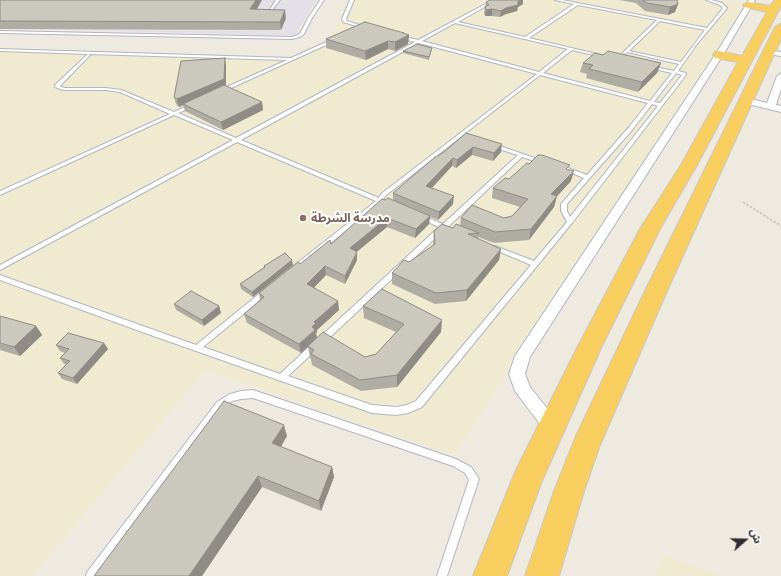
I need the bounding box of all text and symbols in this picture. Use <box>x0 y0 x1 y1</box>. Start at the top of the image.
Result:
place label: مدرسة الشرطة <box>311 211 390 225</box>
marker: مدرسة الشرطة <box>298 213 308 223</box>
north arrow <box>725 520 765 560</box>
text: ش <box>748 527 764 545</box>

